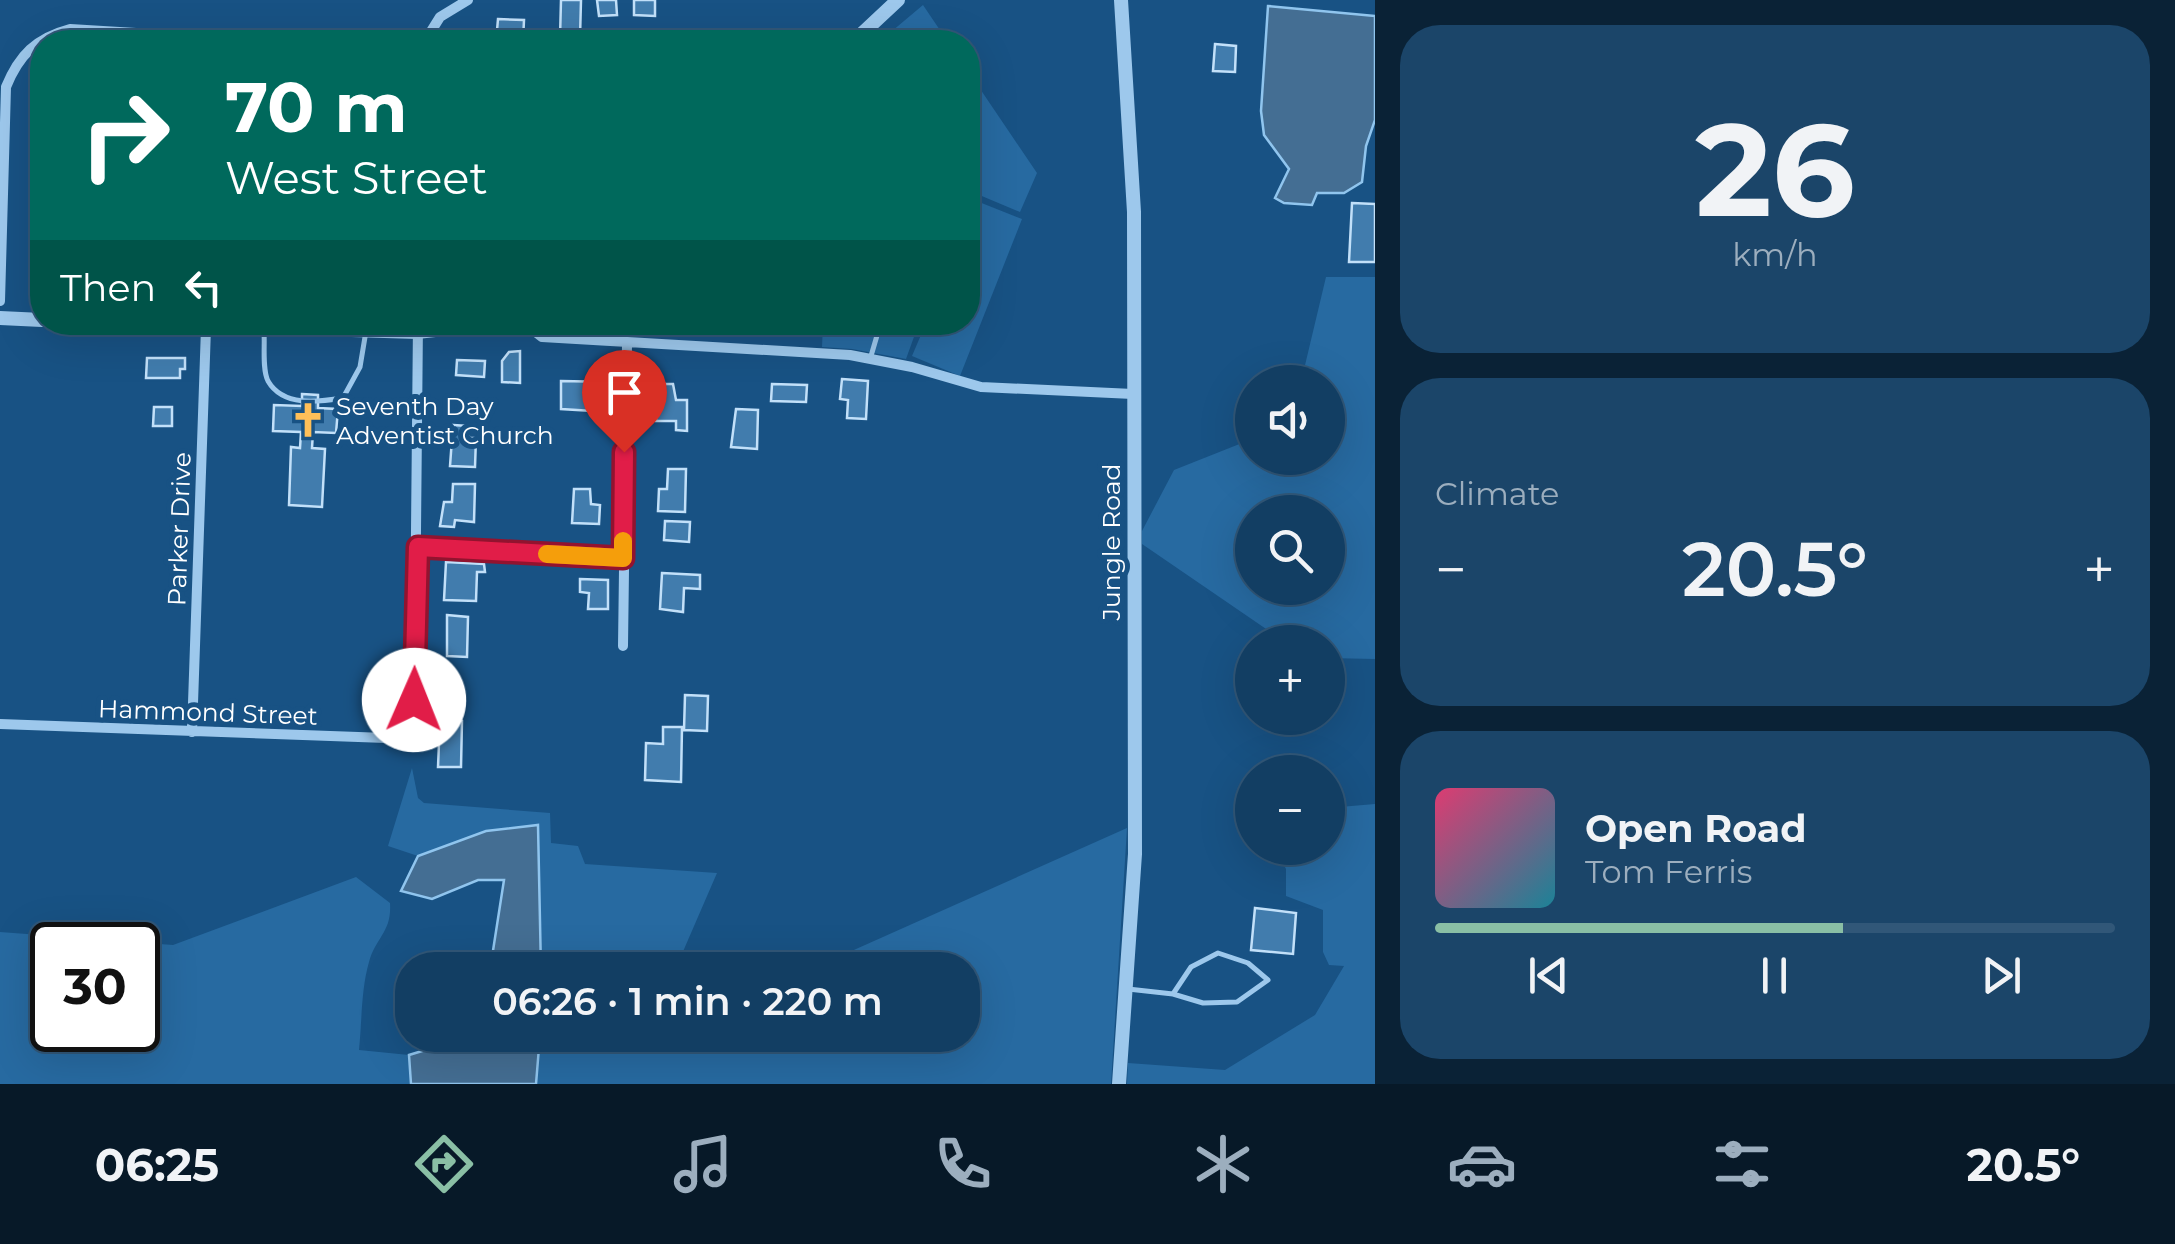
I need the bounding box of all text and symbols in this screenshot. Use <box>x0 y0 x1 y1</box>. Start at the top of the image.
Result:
text: 70 m <box>225 64 408 150</box>
icon: right <box>60 70 190 200</box>
text: 26 <box>1695 90 1855 249</box>
text: West Street <box>225 150 488 205</box>
text: km/h <box>1732 235 1818 274</box>
icon: left <box>176 260 231 315</box>
text: Then <box>60 264 156 311</box>
pin <box>582 350 667 453</box>
icon: arrive <box>597 365 652 420</box>
map controls <box>1235 365 1345 865</box>
button: sound <box>1235 365 1345 475</box>
place label: Seventh Day Adventist Church <box>336 391 554 450</box>
church icon: Seventh Day Adventist Church <box>289 401 327 439</box>
street label: Parker Drive <box>161 452 197 606</box>
street label: Jungle Road <box>1096 463 1126 622</box>
text: Climate <box>1435 474 1559 513</box>
button: search <box>1235 495 1345 605</box>
text: 20.5° <box>1682 523 1868 615</box>
text: − <box>1435 536 1467 603</box>
text: + <box>2083 536 2115 603</box>
button: + <box>1235 625 1345 735</box>
position arrow <box>362 648 466 752</box>
street label: Hammond Street <box>98 693 318 731</box>
button: − <box>1235 755 1345 865</box>
text: Open Road <box>1585 805 1807 852</box>
text: Tom Ferris <box>1585 852 1752 891</box>
speed limit sign: 30 <box>30 922 160 1052</box>
icon: previous <box>1521 948 1576 1003</box>
icon: pause <box>1747 948 1802 1003</box>
icon: next <box>1974 948 2029 1003</box>
text: 06:26 · 1 min · 220 m <box>492 978 883 1025</box>
icon: directions <box>409 1129 479 1199</box>
icon: music <box>668 1129 738 1199</box>
icon: phone <box>928 1129 998 1199</box>
icon: climate <box>1188 1129 1258 1199</box>
icon: car <box>1447 1129 1517 1199</box>
icon: filters <box>1707 1129 1777 1199</box>
text: 06:25 <box>95 1137 219 1192</box>
text: 20.5° <box>1967 1137 2080 1192</box>

